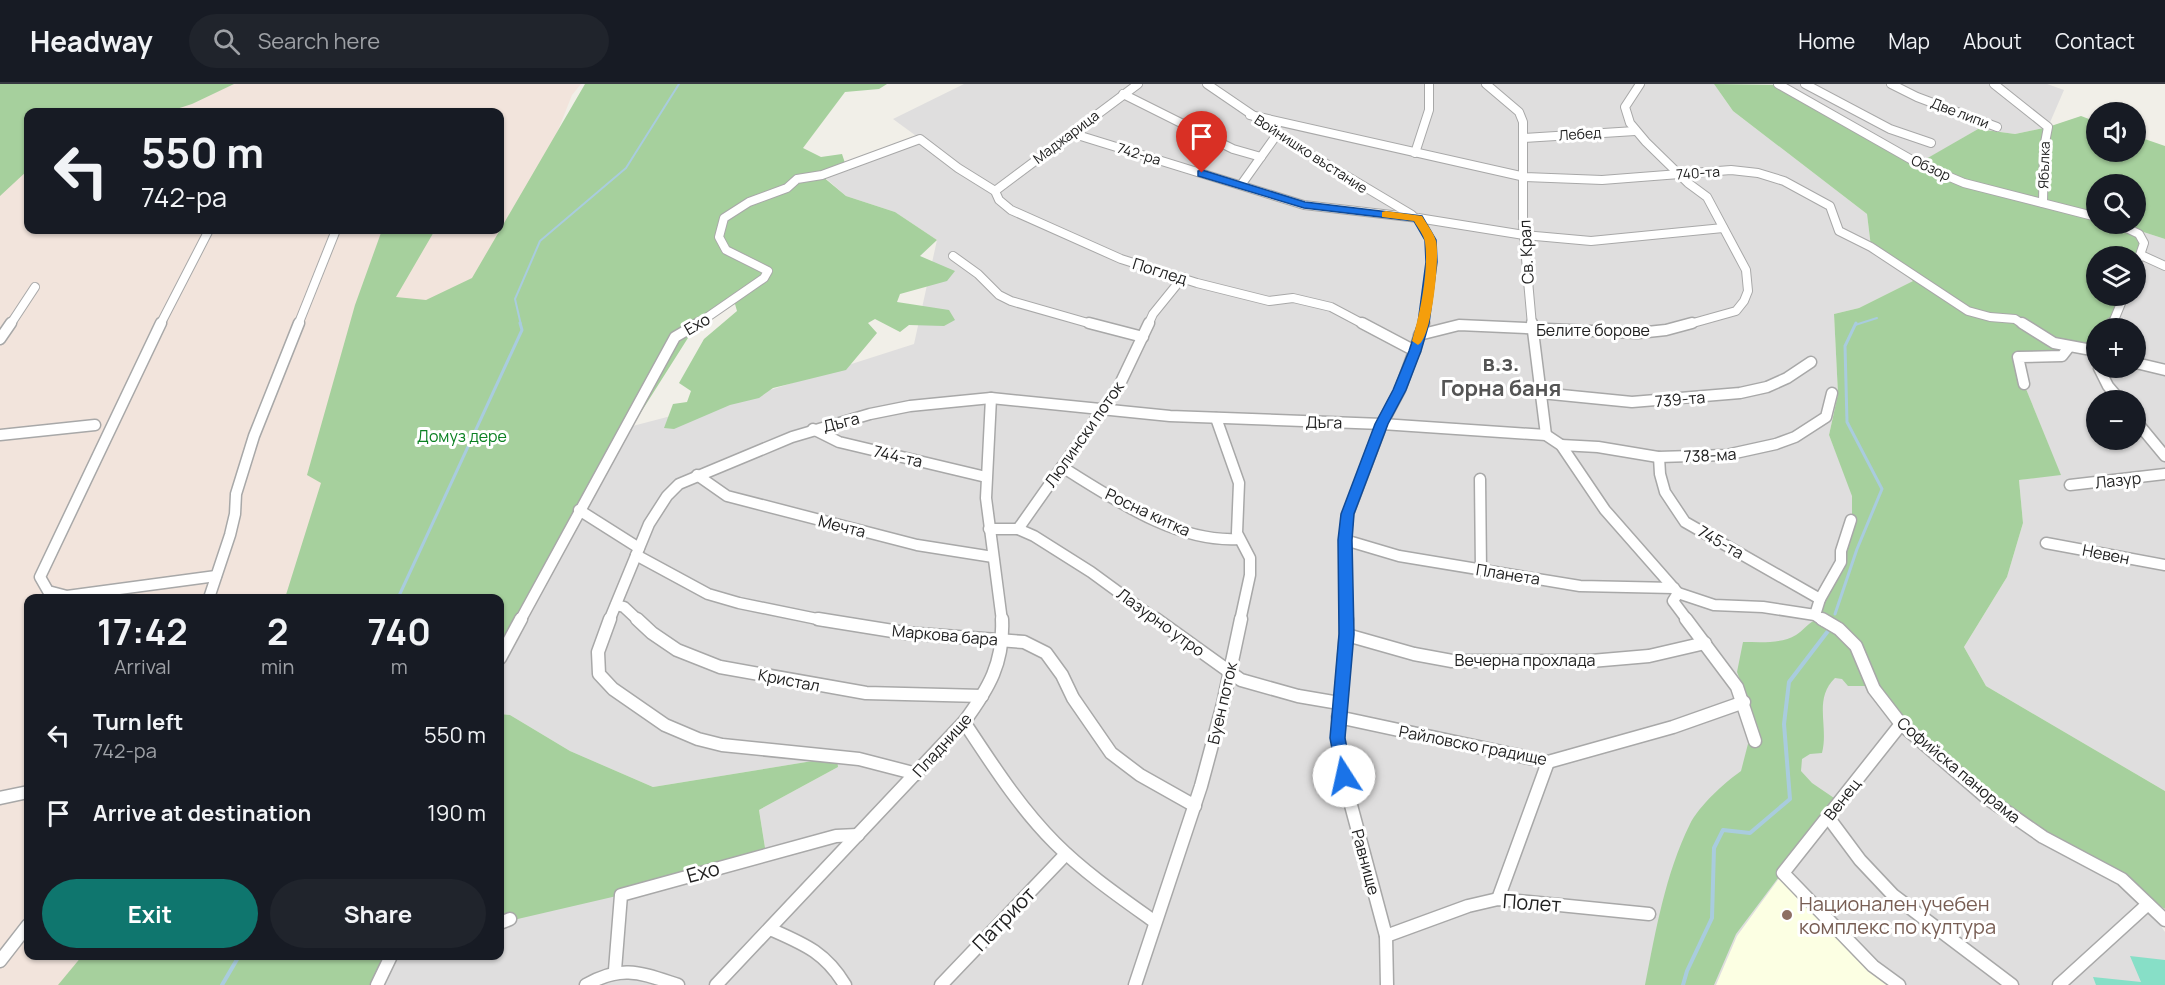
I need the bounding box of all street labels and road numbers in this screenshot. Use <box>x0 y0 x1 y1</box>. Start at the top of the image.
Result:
street label: Две липи <box>1928 93 1992 132</box>
street label: Маджарица <box>1029 106 1103 168</box>
street label: Войнишко въстание <box>1251 110 1372 197</box>
street label: Лебед <box>1558 123 1602 144</box>
street label: 742-ра <box>1115 138 1163 169</box>
street label: Ябълка <box>2033 141 2054 189</box>
street label: Обзор <box>1908 150 1954 185</box>
street label: 740-та <box>1675 161 1720 184</box>
street label: Св. Крал <box>1513 219 1539 285</box>
street label: Поглед <box>1130 252 1190 290</box>
street label: Ехо <box>680 308 714 340</box>
street label: Белите борове <box>1536 319 1650 341</box>
street label: Люлински поток <box>1039 376 1129 491</box>
street label: 739-та <box>1654 386 1706 412</box>
street label: Дъга <box>821 407 861 437</box>
street label: Дъга <box>1305 411 1343 433</box>
street label: 744-та <box>871 440 925 472</box>
street label: 738-ма <box>1683 443 1737 467</box>
street label: Лазур <box>2094 467 2142 493</box>
street label: Росна китка <box>1102 483 1194 541</box>
street label: Мечта <box>816 509 868 543</box>
street label: 745-та <box>1694 520 1748 564</box>
street label: Невен <box>2080 539 2132 569</box>
street label: Планета <box>1474 558 1542 590</box>
street label: Лазурно утро <box>1113 583 1209 661</box>
street label: Маркова бара <box>891 619 999 651</box>
street label: Вечерна прохлада <box>1455 649 1595 671</box>
street label: Буен поток <box>1202 659 1242 746</box>
street label: Кристал <box>756 663 822 697</box>
street label: Пладнище <box>907 708 977 782</box>
street label: Софийска панорама <box>1893 712 2025 828</box>
street label: Райловско градище <box>1397 720 1549 770</box>
street label: Венец <box>1819 773 1865 825</box>
street label: Равнище <box>1347 827 1385 897</box>
street label: Ехо <box>683 854 723 889</box>
street label: Патриот <box>966 881 1041 957</box>
street label: Полет <box>1502 887 1562 918</box>

